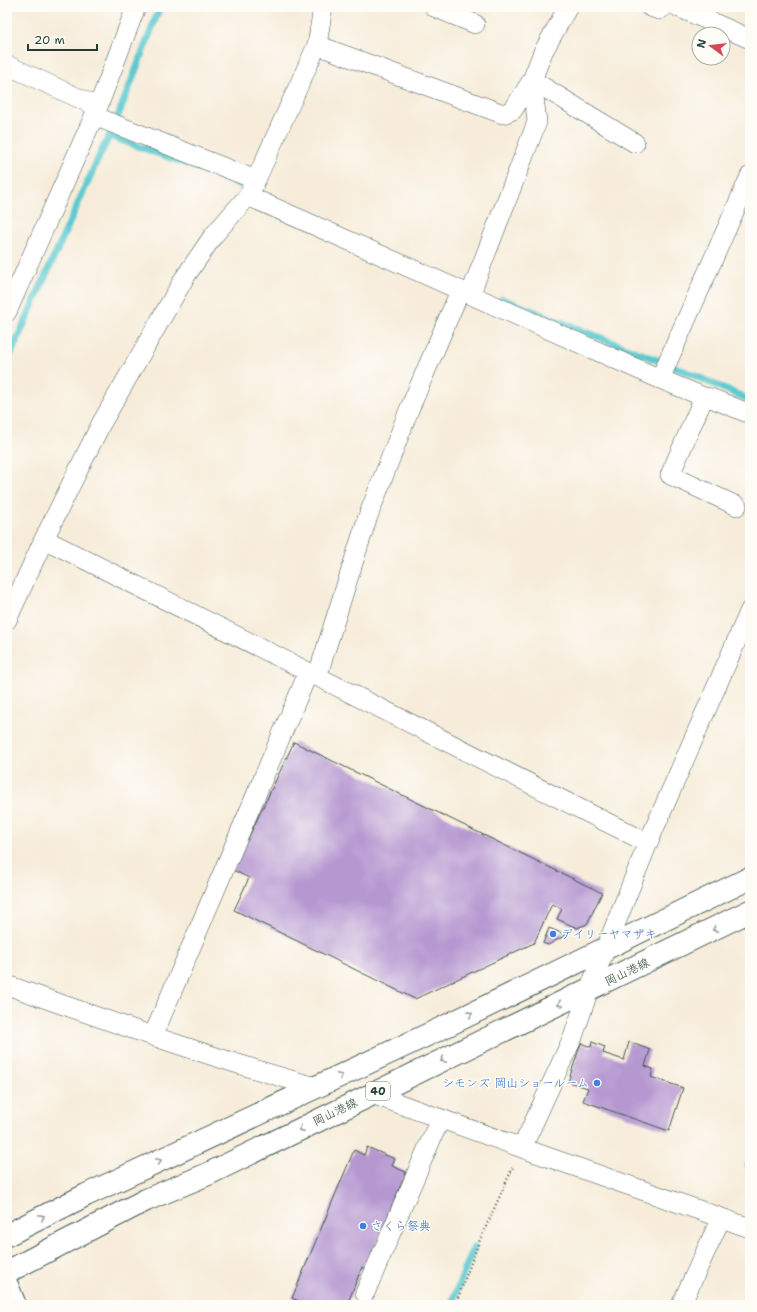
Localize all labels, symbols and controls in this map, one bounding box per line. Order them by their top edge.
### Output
scale bar [28,26,97,52]
north arrow [691,26,731,66]
text: 20 m [34,32,65,48]
text: N [693,37,710,50]
one-way arrow [712,924,719,932]
place label: デイリーヤマザキ [561,926,657,942]
marker: デイリーヤマザキ [548,929,558,939]
street label: 岡山港線 [602,954,652,990]
one-way arrow [557,999,565,1007]
one-way arrow [465,1011,473,1019]
one-way arrow [440,1055,447,1063]
one-way arrow [335,1073,343,1081]
place label: シモンズ 岡山ショールーム [442,1075,589,1091]
marker: シモンズ 岡山ショールーム [592,1078,602,1088]
road number: 40 [366,1082,390,1100]
street label: 岡山港線 [310,1094,360,1130]
one-way arrow [297,1124,305,1132]
one-way arrow [154,1158,162,1166]
one-way arrow [37,1215,45,1222]
place label: さくら祭典 [371,1218,431,1234]
marker: さくら祭典 [358,1221,368,1231]

